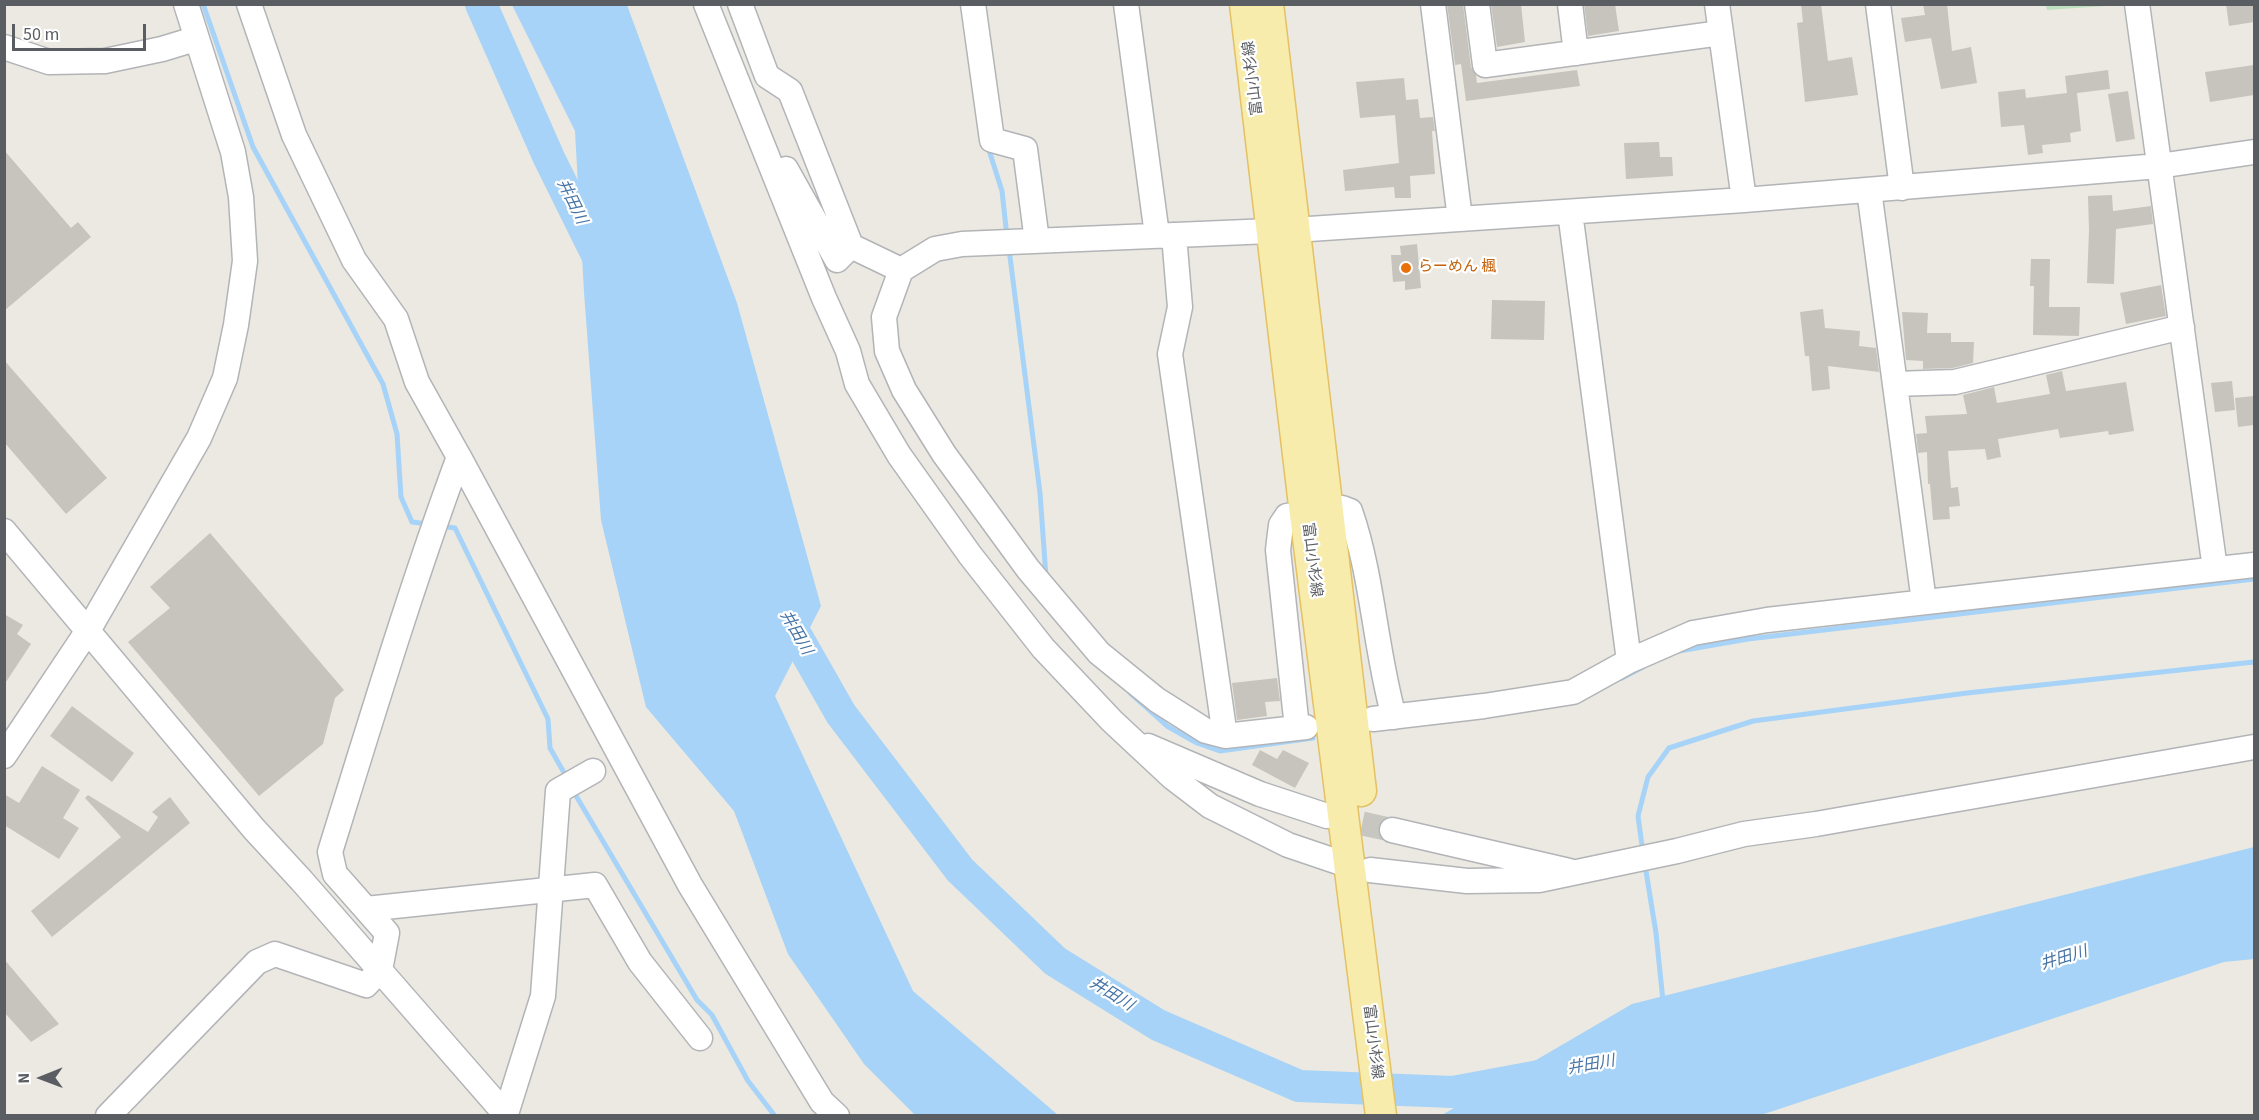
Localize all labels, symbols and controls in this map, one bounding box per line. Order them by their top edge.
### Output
scale bar [15,12,148,50]
text: 50 m [23,22,59,47]
street label: 富山小杉線 [1240,40,1268,116]
water label: 井田川 [552,176,590,228]
place label: らーめん 楓 [1418,259,1496,277]
marker: らーめん 楓 [1399,261,1413,275]
street label: 富山小杉線 [1297,522,1325,598]
water label: 井田川 [775,607,815,659]
water label: 井田川 [2038,943,2090,975]
water label: 井田川 [1086,974,1136,1016]
street label: 富山小杉線 [1358,1004,1386,1080]
north arrow [12,1048,72,1108]
water label: 井田川 [1566,1052,1616,1080]
text: N [13,1073,35,1084]

